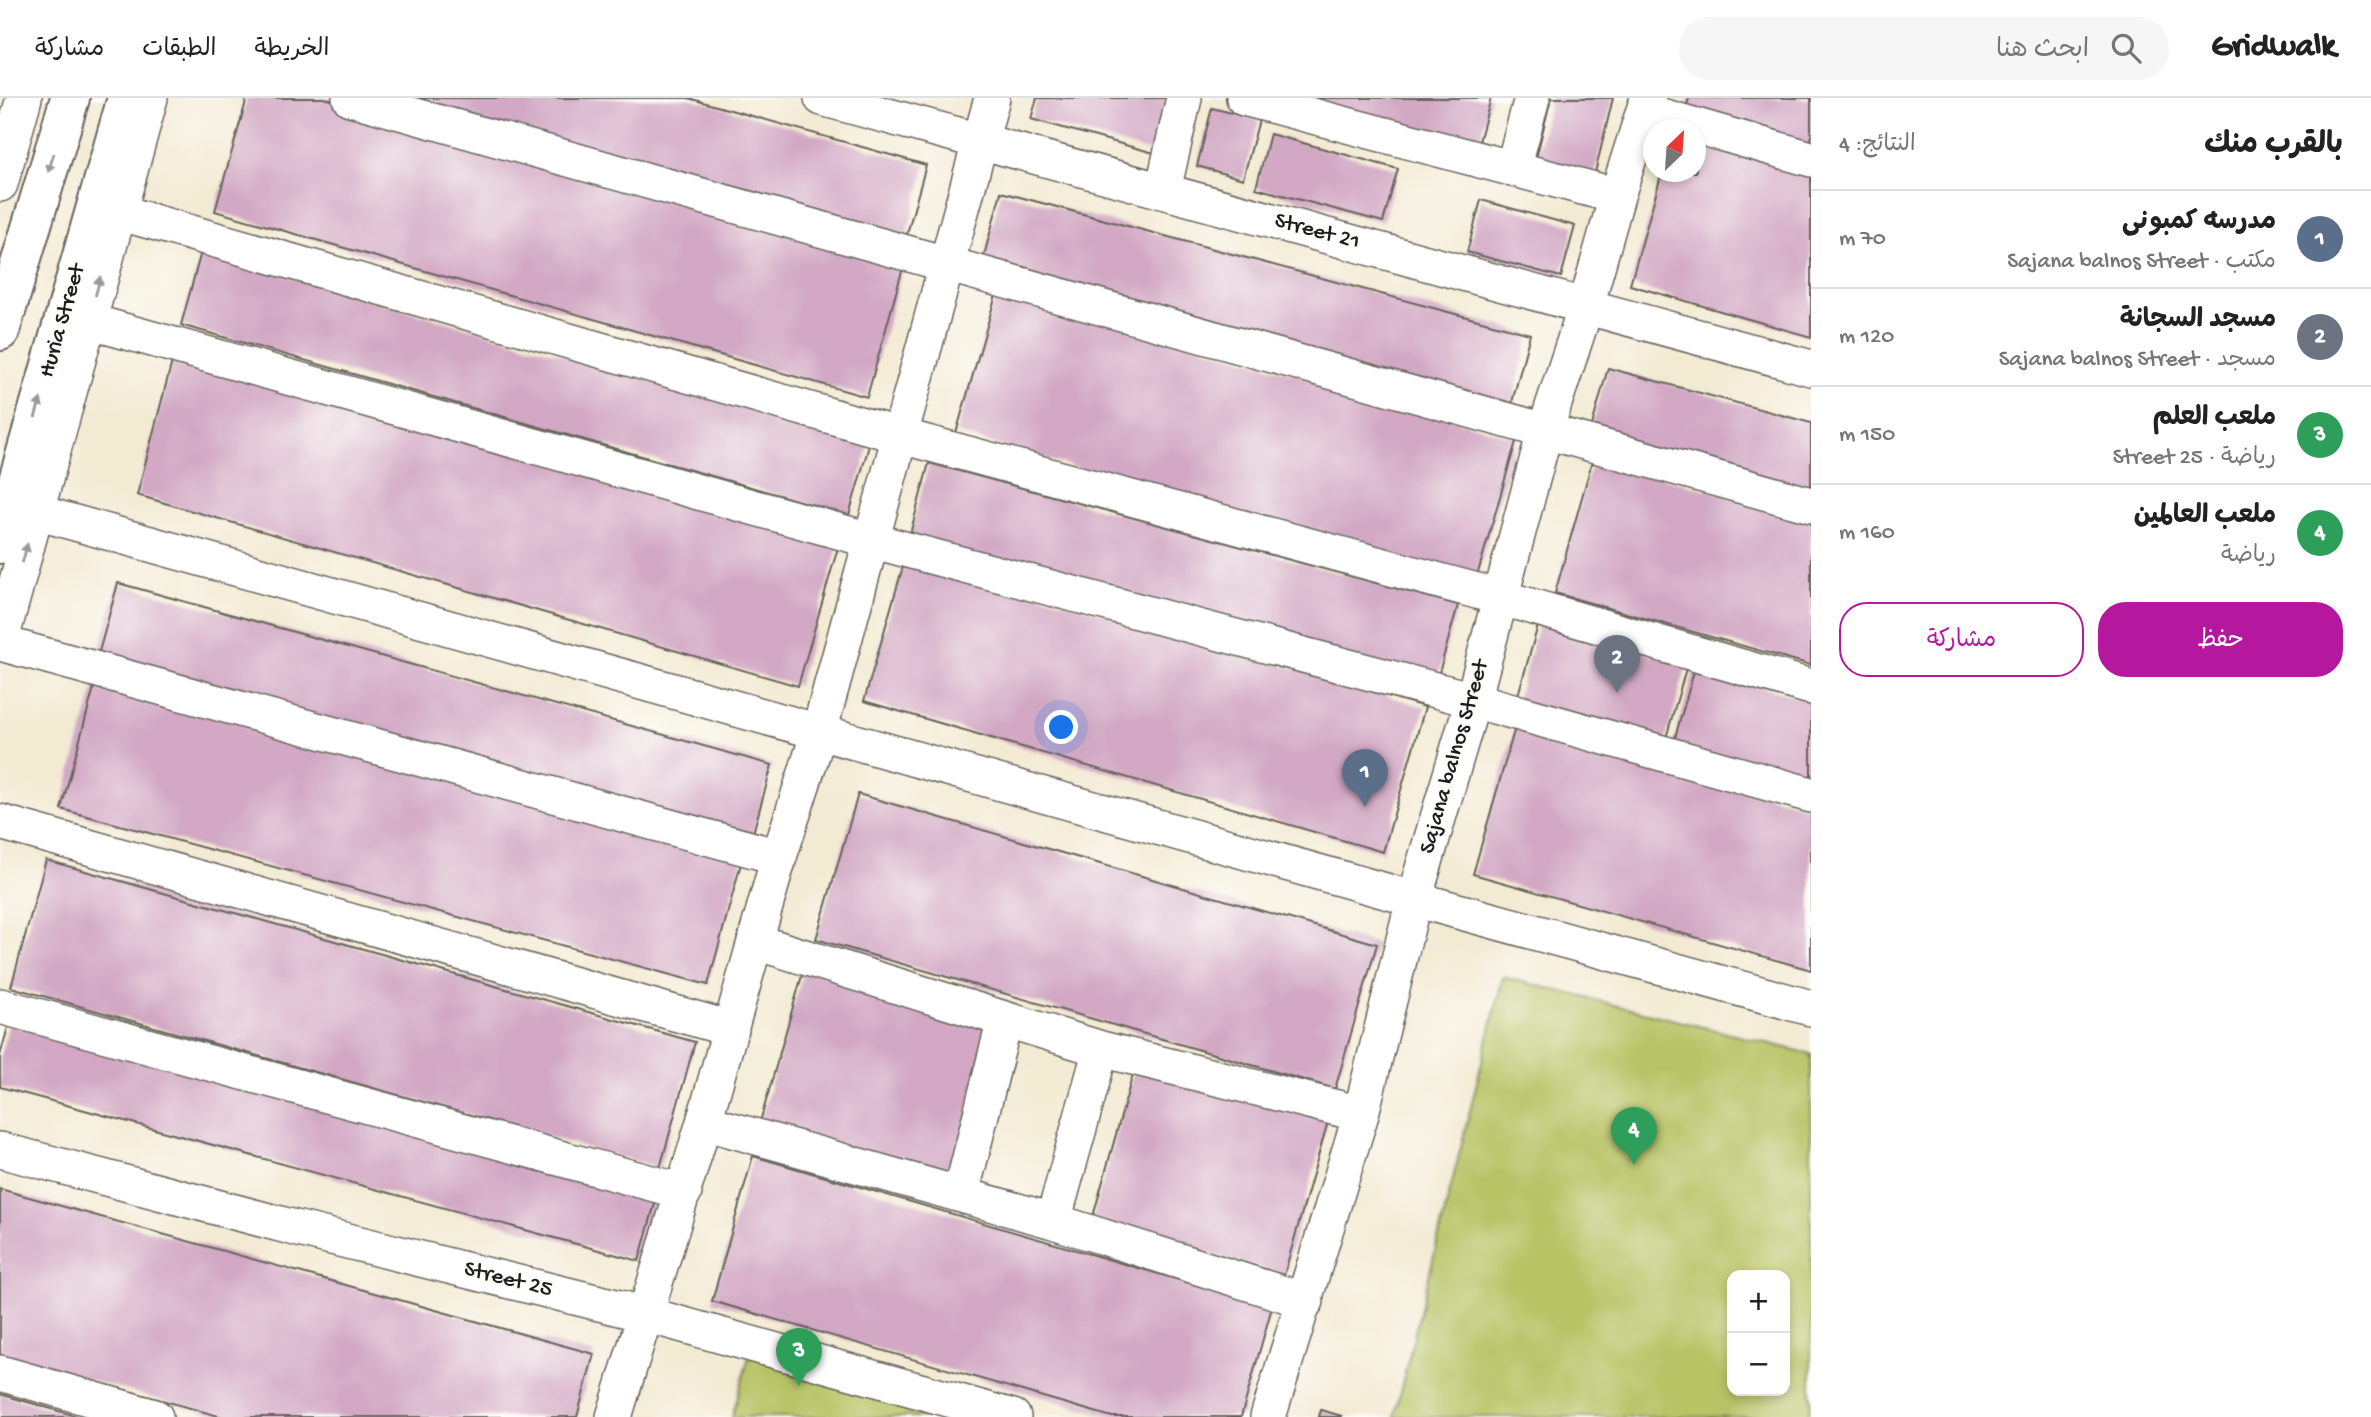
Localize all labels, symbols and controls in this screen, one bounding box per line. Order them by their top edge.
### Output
search box [1679,17,2169,80]
icon: search [2107,29,2145,67]
text: Gridwalk [2211,29,2336,67]
text: مشاركة [35,36,104,65]
text: الطبقات [142,36,217,65]
text: الخريطة [255,36,329,65]
text: ابحث هنا [1996,36,2089,67]
north arrow [1643,119,1706,182]
text: بالقرب منك [2204,129,2343,164]
text: النتائج: 4 [1839,132,1916,159]
one-way arrow [46,153,56,174]
street label: Street 21 [1271,208,1363,256]
text: مدرسه كمبونى [2122,208,2276,239]
text: 70 m [1839,226,1886,253]
text: 1 [2315,226,2325,253]
text: مكتب · Sajana balnos Street [2007,249,2276,276]
street label: Huria Street [34,260,92,381]
one-way arrow [93,275,104,297]
text: مسجد السجانة [2120,306,2276,337]
text: 120 m [1839,324,1894,351]
text: 2 [2314,324,2326,351]
text: مسجد · Sajana balnos Street [1999,347,2276,374]
one-way arrow [33,397,43,418]
text: ملعب العلم [2153,404,2276,435]
text: 150 m [1839,422,1895,449]
text: 3 [2314,422,2326,449]
text: رياضة · Street 25 [2113,445,2276,472]
text: ملعب العالمين [2134,502,2276,533]
text: 160 m [1839,520,1895,547]
text: 4 [2315,520,2325,547]
one-way arrow [20,542,30,563]
text: رياضة [2221,543,2276,570]
button: مشاركة [1839,602,2084,677]
button: حفظ [2098,602,2343,677]
pin: 2 [1594,635,1640,693]
street label: Sajana balnos Street [1414,656,1496,857]
your location [1044,710,1078,744]
pin: 1 [1342,749,1388,807]
pin: 4 [1611,1107,1657,1165]
street label: Street 25 [461,1256,555,1304]
map controls [1727,1270,1790,1396]
button: + [1727,1270,1790,1333]
pin: 3 [776,1328,822,1386]
button: − [1727,1333,1790,1396]

